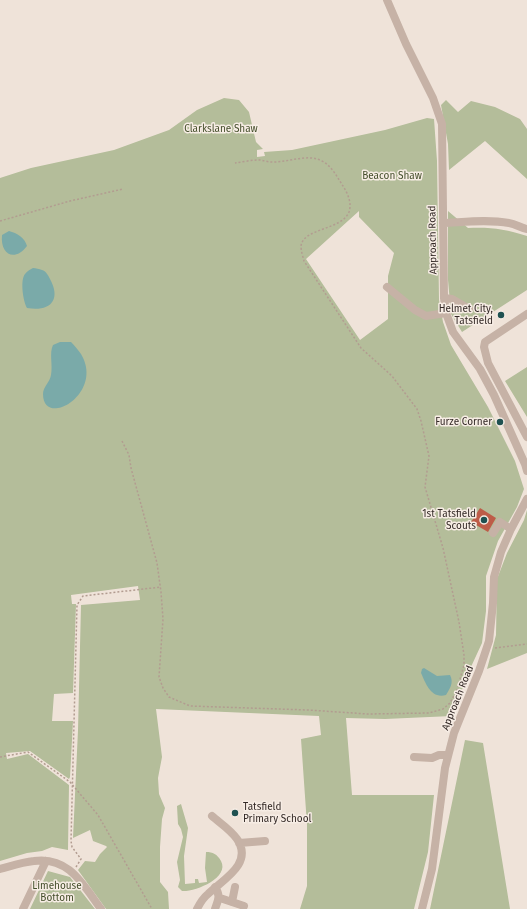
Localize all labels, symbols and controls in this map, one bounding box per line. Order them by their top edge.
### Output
park label: Clarkslane Shaw [184,123,258,135]
park label: Beacon Shaw [362,170,422,182]
street label: Approach Road [426,206,440,274]
place label: Helmet City, Tatsfield [439,303,493,326]
marker: Helmet City, Tatsfield [496,310,506,320]
place label: Furze Corner [435,416,492,428]
marker: Furze Corner [495,417,505,427]
place label: 1st Tatsfield Scouts [422,508,476,532]
marker: 1st Tatsfield Scouts [479,515,489,525]
street label: Approach Road [440,664,476,732]
place label: Tatsfield Primary School [243,801,311,824]
marker: Tatsfield Primary School [230,808,240,818]
park label: Limehouse Bottom [32,880,82,904]

